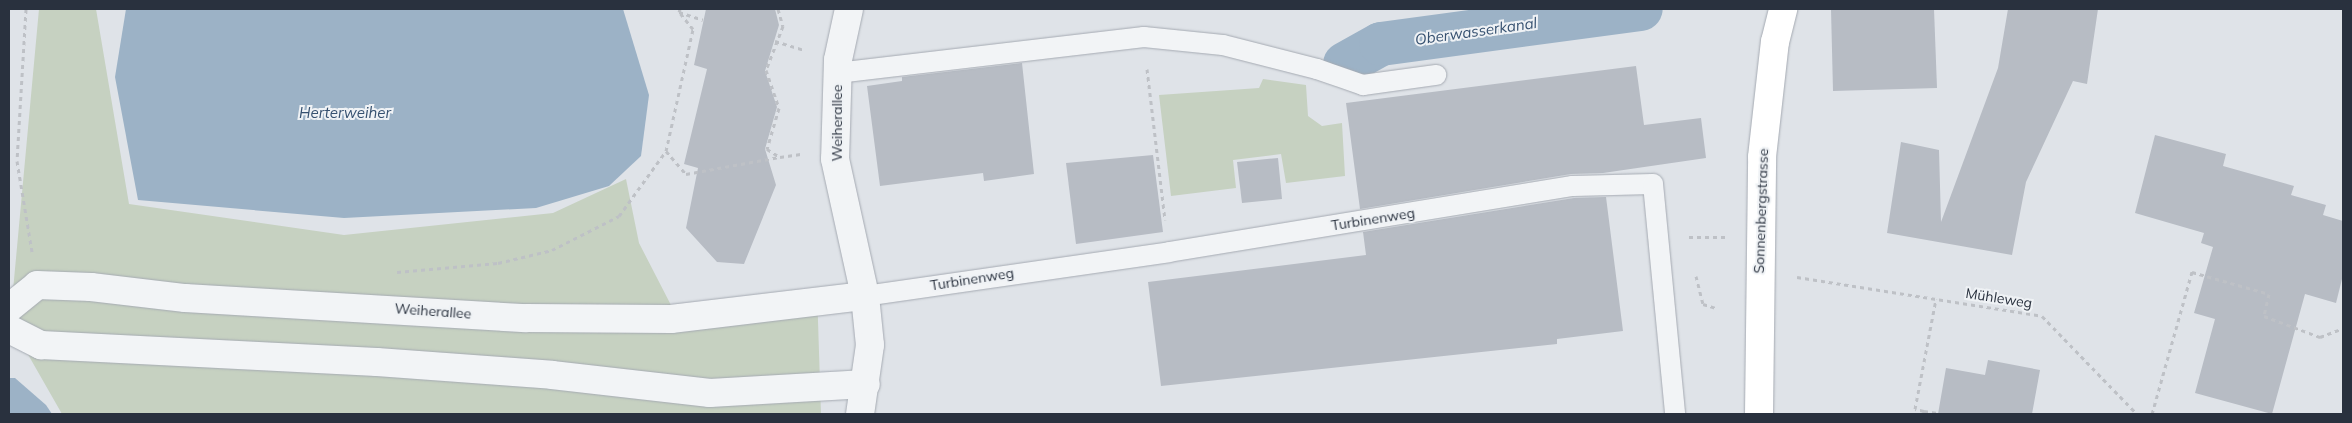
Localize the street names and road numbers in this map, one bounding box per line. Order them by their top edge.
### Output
street label: Weiherallee [829,85,845,161]
street label: Sonnenbergstrasse [1750,148,1772,274]
street label: Turbinenweg [1330,204,1416,234]
street label: Turbinenweg [929,264,1015,294]
street label: Mühleweg [1964,284,2034,312]
street label: Weiherallee [394,300,472,322]

